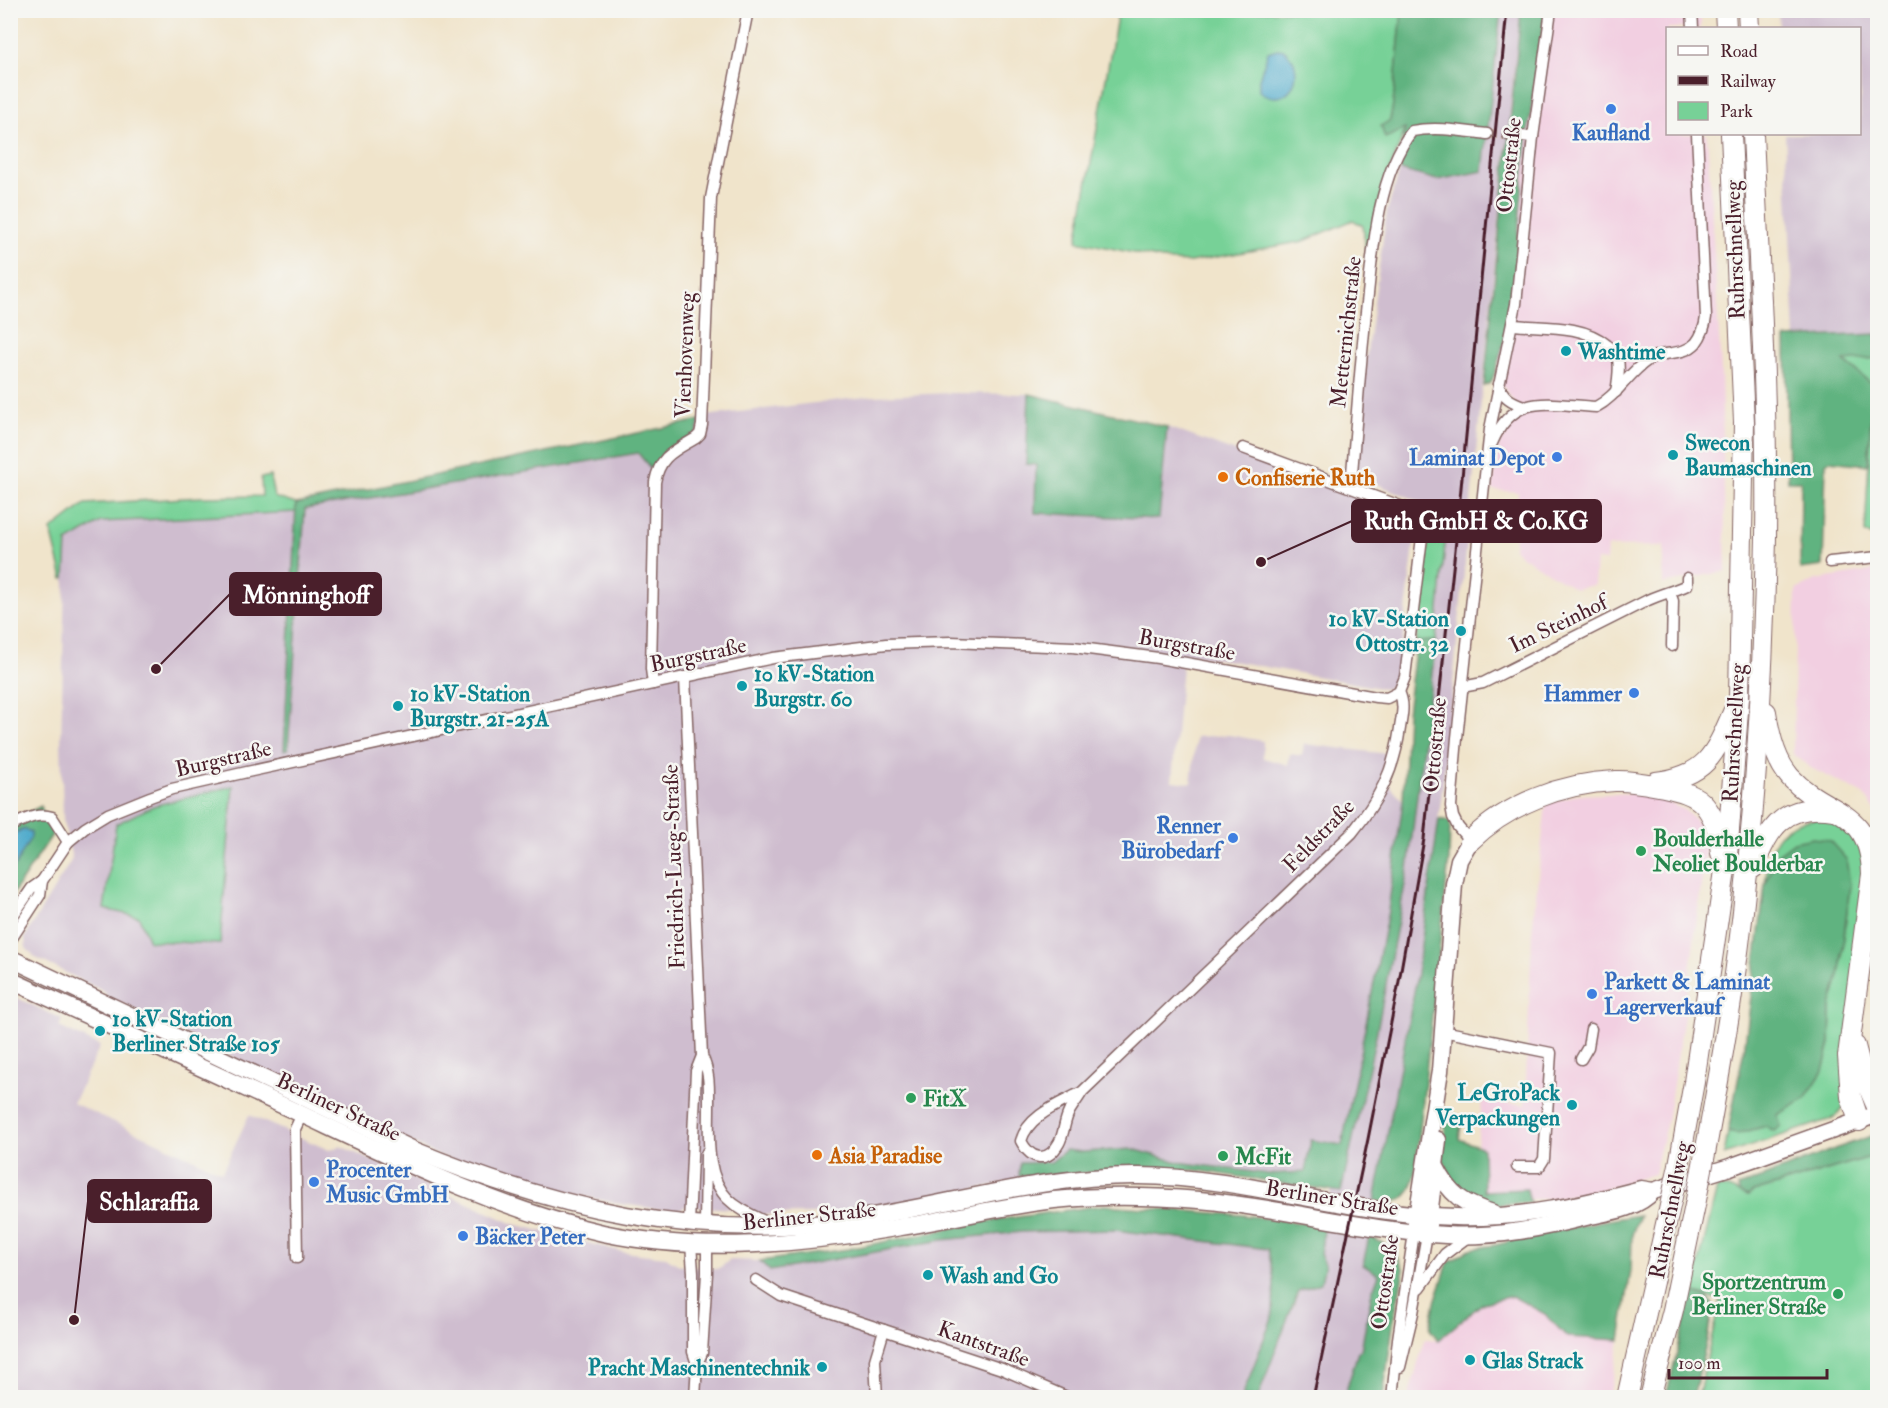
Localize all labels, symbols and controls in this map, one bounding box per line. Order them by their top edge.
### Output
legend [1666,27,1861,135]
text: Road [1720,40,1758,63]
text: Railway [1720,70,1777,93]
text: Park [1720,100,1753,123]
marker: Kaufland [1604,102,1618,116]
street label: Ottostraße [1490,116,1528,214]
place label: Kaufland [1572,119,1650,147]
street label: Ruhrschnellweg [1719,179,1751,320]
street label: Metternichstraße [1324,255,1368,409]
street label: Vienhovenweg [669,290,701,419]
place label: Washtime [1577,338,1666,366]
marker: Washtime [1559,344,1573,358]
place label: Swecon Baumaschinen [1685,429,1812,482]
place label: Laminat Depot [1409,444,1546,473]
marker: Swecon Baumaschinen [1666,448,1680,462]
marker: Laminat Depot [1550,450,1564,464]
place label: Confiserie Ruth [1235,464,1376,492]
marker: Confiserie Ruth [1216,470,1230,484]
callout: Ruth GmbH & Co.KG [1352,500,1601,542]
text: Ruth GmbH & Co.KG [1364,506,1588,537]
callout: Mönninghoff [230,573,381,615]
text: Mönninghoff [241,580,374,611]
street label: Im Steinhof [1505,587,1615,660]
place label: 10 kV-Station Ottostr. 32 [1329,605,1450,658]
street label: Burgstraße [1136,623,1237,667]
marker: 10 kV-Station Ottostr. 32 [1454,624,1468,638]
street label: Burgstraße [647,631,749,679]
place label: 10 kV-Station Burgstr. 60 [754,660,875,714]
street label: Ruhrschnellweg [1716,661,1752,804]
marker: 10 kV-Station Burgstr. 60 [735,679,749,693]
place label: 10 kV-Station Burgstr. 21-25A [410,680,550,734]
place label: Hammer [1543,680,1623,708]
marker: Hammer [1627,686,1641,700]
street label: Ottostraße [1417,696,1453,794]
marker: 10 kV-Station Burgstr. 21-25A [391,699,405,713]
street label: Burgstraße [172,734,274,784]
street label: Friedrich-Lueg-Straße [656,764,692,970]
street label: Feldstraße [1277,793,1361,878]
place label: Renner Bürobedarf [1121,812,1225,865]
place label: Boulderhalle Neoliet Boulderbar [1652,825,1823,878]
marker: Renner Bürobedarf [1226,831,1240,845]
marker: Boulderhalle Neoliet Boulderbar [1634,844,1648,858]
place label: Parkett & Laminat Lagerverkauf [1604,968,1771,1022]
marker: Parkett & Laminat Lagerverkauf [1585,987,1599,1001]
place label: 10 kV-Station Berliner Straße 105 [112,1005,280,1058]
marker: 10 kV-Station Berliner Straße 105 [93,1024,107,1038]
street label: Berliner Straße [272,1066,405,1148]
place label: LeGroPack Verpackungen [1434,1079,1561,1133]
place label: FitX [923,1085,967,1113]
marker: FitX [904,1091,918,1105]
marker: LeGroPack Verpackungen [1565,1098,1579,1112]
street label: Ruhrschnellweg [1643,1138,1697,1281]
place label: Asia Paradise [828,1142,943,1170]
place label: McFit [1234,1143,1292,1171]
marker: Asia Paradise [810,1148,824,1162]
marker: McFit [1216,1149,1230,1163]
place label: Procenter Music GmbH [325,1156,449,1209]
street label: Berliner Straße [1263,1174,1400,1222]
marker: Procenter Music GmbH [307,1175,321,1189]
callout: Schlaraffia [88,1180,211,1222]
text: Schlaraffia [99,1187,200,1218]
street label: Berliner Straße [741,1195,877,1237]
place label: Bäcker Peter [475,1223,586,1251]
marker: Bäcker Peter [456,1229,470,1243]
street label: Ottostraße [1364,1233,1406,1331]
place label: Wash and Go [939,1262,1058,1290]
marker: Wash and Go [921,1268,935,1282]
place label: Sportzentrum Berliner Straße [1692,1268,1827,1321]
marker: Sportzentrum Berliner Straße [1831,1287,1845,1301]
street label: Kantstraße [934,1314,1033,1373]
scale bar [1669,1342,1826,1380]
place label: Glas Strack [1482,1347,1584,1375]
text: 100 m [1678,1352,1721,1375]
marker: Glas Strack [1463,1353,1477,1367]
place label: Pracht Maschinentechnik [588,1354,810,1382]
marker: Pracht Maschinentechnik [815,1360,829,1374]

